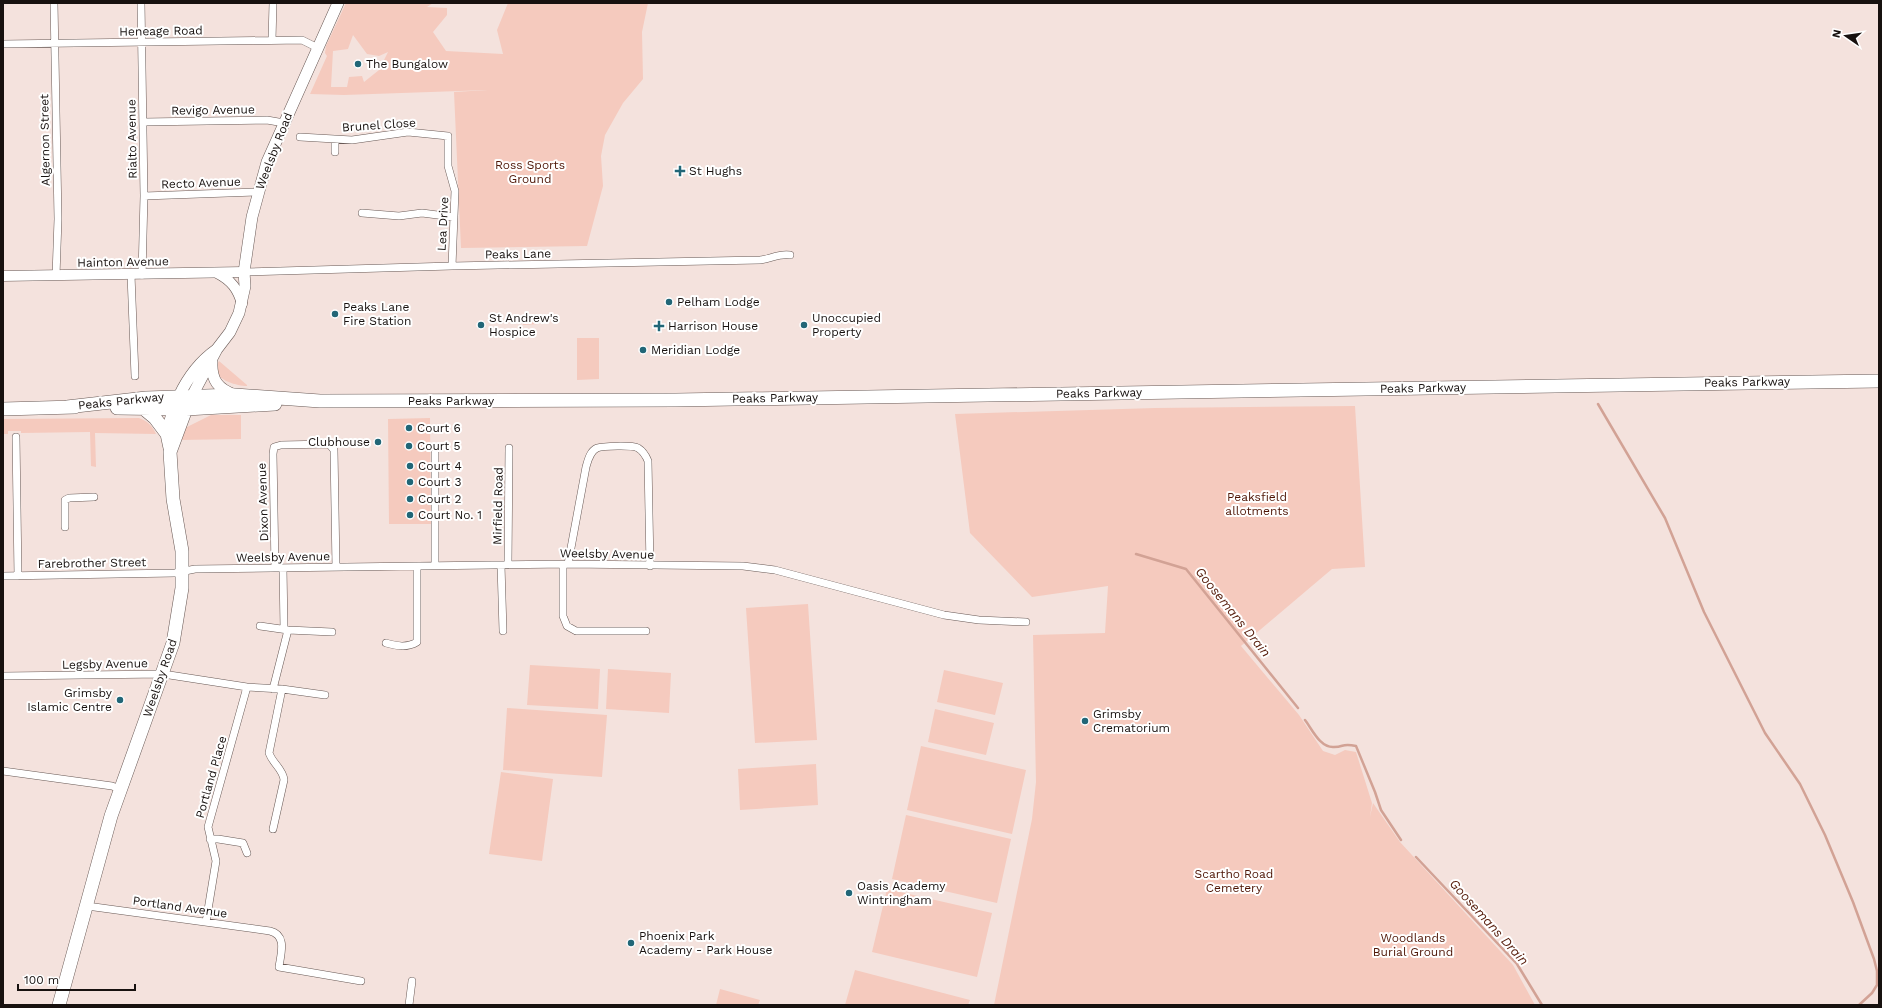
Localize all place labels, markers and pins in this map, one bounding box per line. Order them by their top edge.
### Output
place label: The Bungalow [366,57,448,71]
marker: The Bungalow [353,59,363,69]
place label: St Hughs [689,164,742,178]
marker: St Hughs [674,165,686,177]
place label: Pelham Lodge [677,295,760,309]
marker: Pelham Lodge [664,297,674,307]
place label: Peaks Lane Fire Station [343,300,411,328]
marker: Peaks Lane Fire Station [330,309,340,319]
place label: St Andrew's Hospice [489,311,559,339]
place label: Unoccupied Property [812,311,881,339]
place label: Harrison House [668,319,758,333]
marker: St Andrew's Hospice [476,320,486,330]
marker: Harrison House [653,320,665,332]
marker: Unoccupied Property [799,320,809,330]
place label: Meridian Lodge [651,343,740,357]
marker: Meridian Lodge [638,345,648,355]
place label: Court 6 [417,421,461,435]
marker: Court 6 [404,423,414,433]
place label: Clubhouse [308,435,370,449]
marker: Clubhouse [373,437,383,447]
place label: Court 5 [417,439,460,453]
marker: Court 5 [404,441,414,451]
place label: Court 4 [418,459,462,473]
marker: Court 4 [405,461,415,471]
place label: Court 3 [418,475,462,489]
marker: Court 3 [405,477,415,487]
place label: Court 2 [418,492,462,506]
marker: Court 2 [405,494,415,504]
place label: Court No. 1 [418,508,482,522]
marker: Court No. 1 [405,510,415,520]
place label: Grimsby Islamic Centre [27,686,113,714]
marker: Grimsby Islamic Centre [115,695,125,705]
place label: Grimsby Crematorium [1093,707,1170,735]
marker: Grimsby Crematorium [1080,716,1090,726]
place label: Oasis Academy Wintringham [857,879,946,907]
marker: Oasis Academy Wintringham [844,888,854,898]
place label: Phoenix Park Academy - Park House [639,929,773,957]
marker: Phoenix Park Academy - Park House [626,938,636,948]

